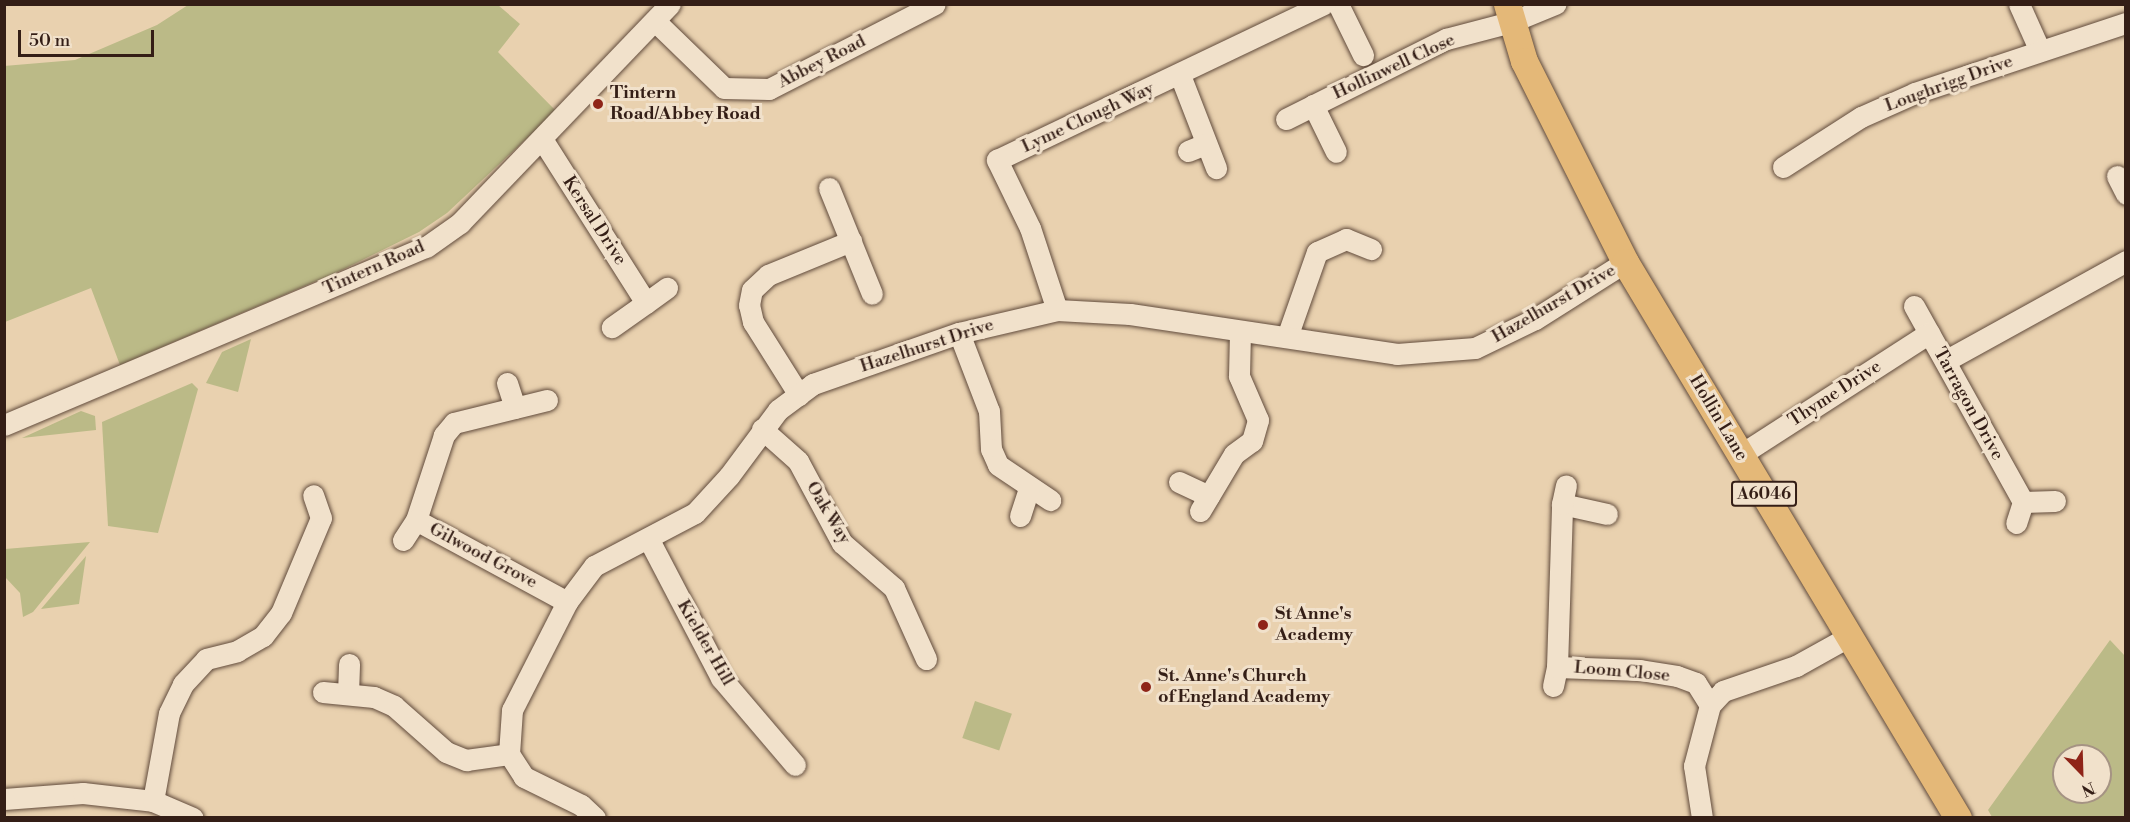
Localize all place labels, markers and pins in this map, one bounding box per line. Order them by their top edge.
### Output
place label: Tintern Road/Abbey Road [610,83,761,125]
marker: Tintern Road/Abbey Road [591,97,605,111]
place label: St Anne's Academy [1275,604,1353,646]
marker: St Anne's Academy [1256,618,1270,632]
place label: St. Anne's Church of England Academy [1158,666,1330,708]
marker: St. Anne's Church of England Academy [1139,680,1153,694]

